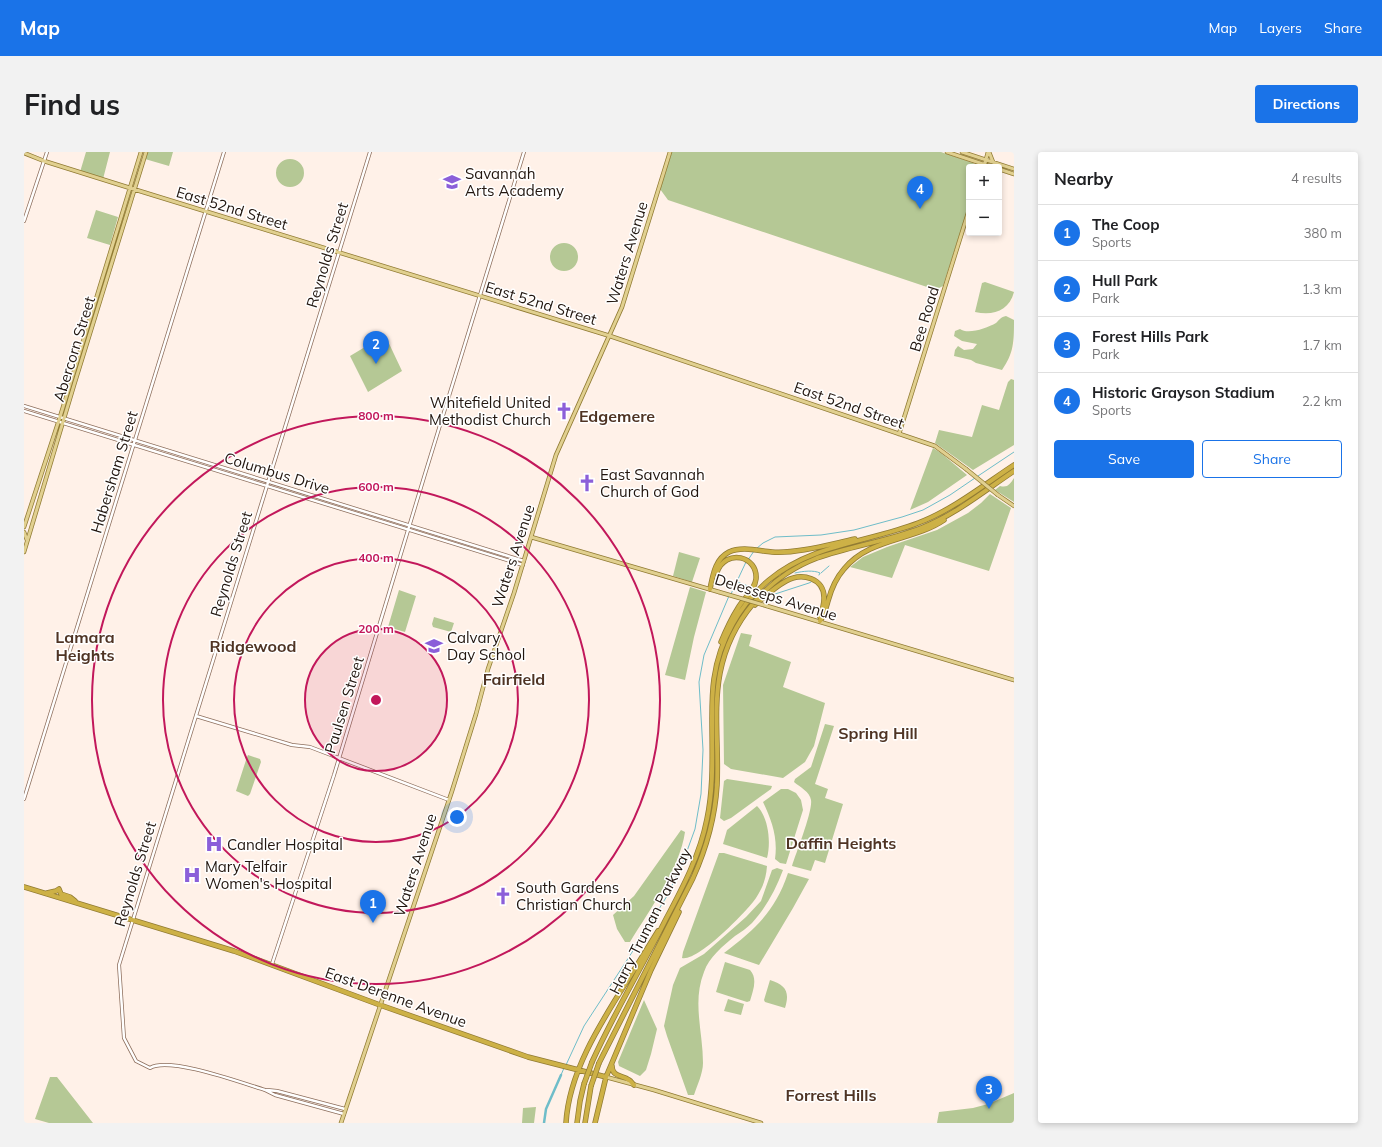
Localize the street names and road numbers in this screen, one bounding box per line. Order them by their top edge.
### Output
street label: East 52nd Street [174,182,290,234]
street label: Waters Avenue [602,199,652,307]
street label: Reynolds Street [302,200,352,310]
street label: East 52nd Street [483,277,599,329]
street label: Bee Road [905,284,943,354]
street label: Abercorn Street [49,294,99,404]
street label: East 52nd Street [791,377,907,433]
street label: Habersham Street [86,409,142,535]
street label: Columbus Drive [222,448,332,498]
street label: Waters Avenue [487,502,539,610]
street label: Reynolds Street [206,509,256,619]
street label: Delesseps Avenue [713,569,839,625]
street label: Paulsen Street [320,654,368,756]
street label: Waters Avenue [389,811,441,919]
street label: Reynolds Street [110,819,160,929]
street label: Harry Truman Parkway [605,845,695,997]
street label: East Derenne Avenue [323,963,469,1031]

